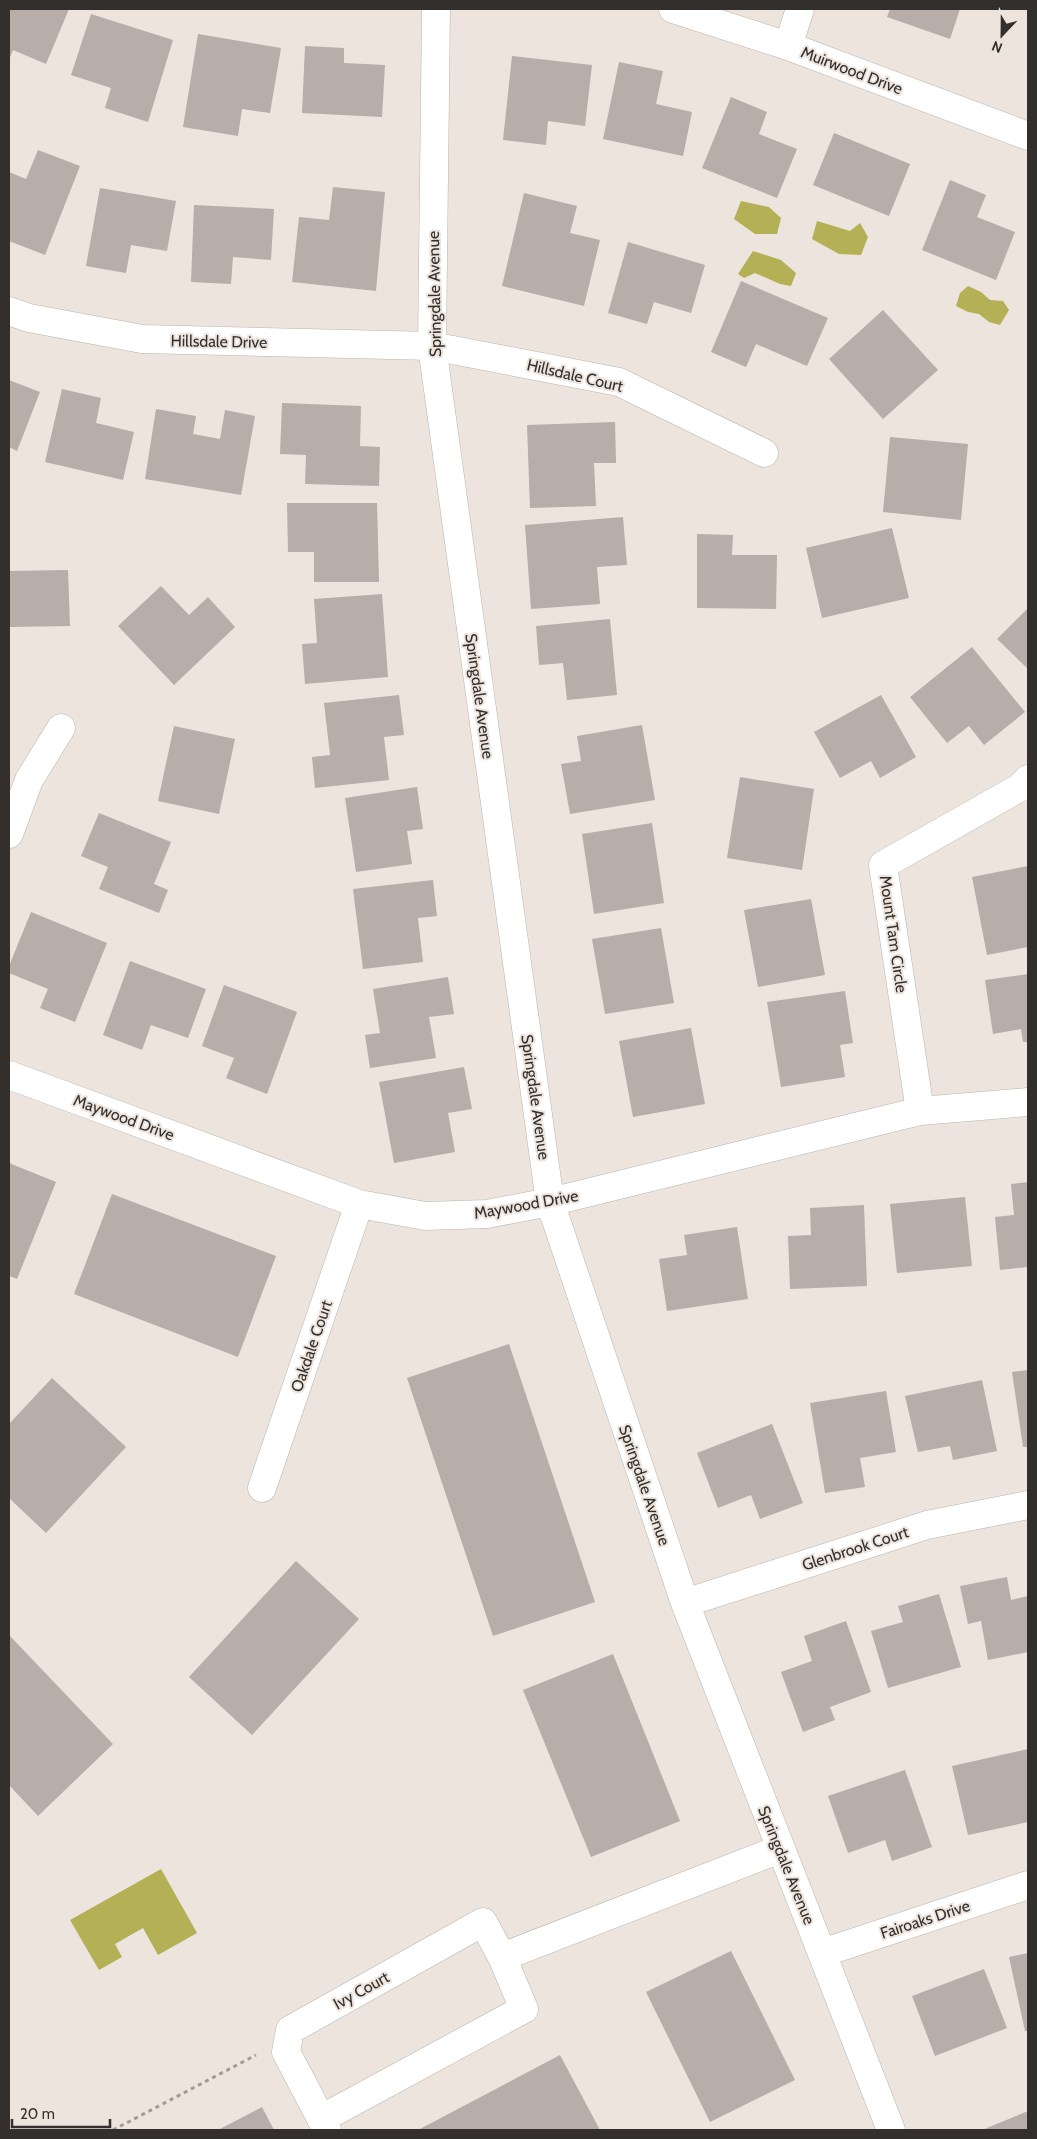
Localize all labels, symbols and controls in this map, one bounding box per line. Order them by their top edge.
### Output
north arrow [977,10,1027,60]
text: N [989,37,1005,57]
street label: Muirwood Drive [798,42,905,99]
street label: Springdale Avenue [424,231,445,357]
street label: Hillsdale Drive [171,331,267,352]
street label: Hillsdale Court [525,355,625,396]
street label: Springdale Avenue [461,632,498,760]
street label: Mount Tam Circle [876,874,911,994]
street label: Springdale Avenue [517,1033,554,1161]
street label: Maywood Drive [71,1090,177,1144]
street label: Maywood Drive [472,1186,580,1223]
street label: Oakdale Court [287,1297,336,1395]
street label: Springdale Avenue [615,1422,674,1548]
street label: Glenbrook Court [800,1522,911,1575]
street label: Springdale Avenue [754,1803,819,1927]
street label: Fairoaks Drive [878,1896,972,1943]
street label: Ivy Court [330,1967,393,2013]
scale bar [12,2096,110,2128]
text: 20 m [20,2105,55,2123]

